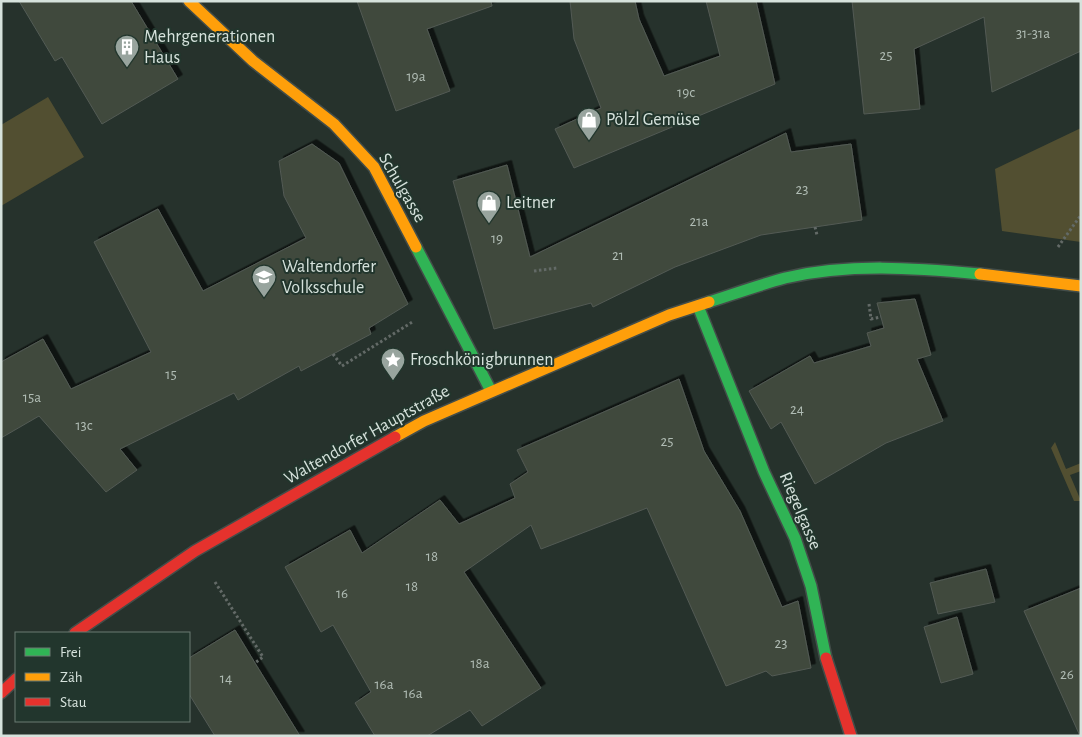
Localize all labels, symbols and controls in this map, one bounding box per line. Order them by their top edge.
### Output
house number: 31-31a [1016,26,1050,41]
place label: Mehrgenerationen Haus [144,28,275,67]
building icon: Mehrgenerationen Haus [114,34,140,68]
house number: 25 [879,48,893,63]
house number: 19a [406,69,426,84]
house number: 19c [677,85,695,100]
shop icon: Pölzl Gemüse [576,107,602,141]
place label: Pölzl Gemüse [606,111,700,129]
street label: Schulgasse [375,150,429,226]
house number: 23 [795,182,809,197]
shop icon: Leitner [476,190,502,224]
place label: Leitner [506,194,555,212]
house number: 21a [690,214,709,229]
house number: 19 [491,231,503,246]
house number: 21 [612,248,624,263]
place label: Waltendorfer Volksschule [282,258,376,297]
school or university icon: Waltendorfer Volksschule [251,264,277,298]
place icon: Froschkönigbrunnen [380,347,406,381]
place label: Froschkönigbrunnen [410,351,554,369]
house number: 15 [165,367,177,382]
street label: Waltendorfer Hauptstraße [281,382,453,488]
house number: 15a [23,390,41,405]
house number: 24 [790,402,804,417]
house number: 13c [75,418,93,433]
house number: 25 [660,434,674,449]
street label: Riegelgasse [776,470,824,552]
house number: 18 [426,549,438,564]
house number: 18 [406,579,418,594]
house number: 16 [336,586,348,601]
legend [15,632,190,722]
house number: 23 [774,636,788,651]
text: Frei [60,645,81,660]
house number: 18a [470,656,490,671]
house number: 26 [1060,667,1074,682]
text: Zäh [60,670,83,685]
house number: 14 [220,671,232,686]
house number: 16a [374,677,394,692]
house number: 16a [403,686,423,701]
text: Stau [60,695,87,710]

